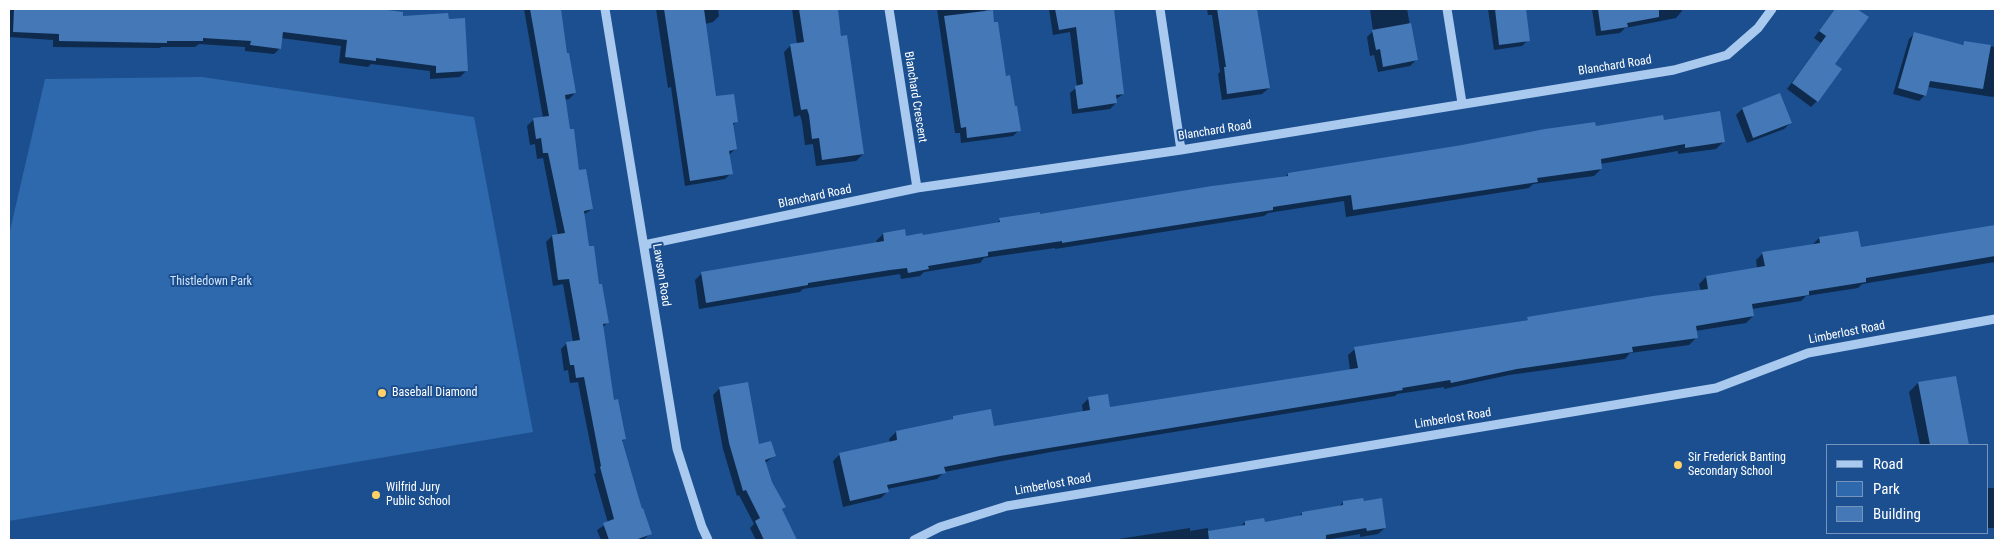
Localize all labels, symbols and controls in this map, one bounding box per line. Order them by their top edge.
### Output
street label: Blanchard Crescent [901,50,929,144]
street label: Blanchard Road [1577,53,1653,79]
street label: Blanchard Road [1177,118,1253,144]
street label: Blanchard Road [777,182,853,212]
street label: Lawson Road [649,243,673,307]
park label: Thistledown Park [170,275,252,289]
street label: Limberlost Road [1808,319,1886,347]
place label: Baseball Diamond [392,386,478,400]
marker: Baseball Diamond [376,387,388,399]
street label: Limberlost Road [1414,406,1492,432]
legend [1826,444,1989,534]
place label: Sir Frederick Banting Secondary School [1688,451,1786,479]
text: Road [1873,455,1903,473]
marker: Sir Frederick Banting Secondary School [1672,459,1684,471]
street label: Limberlost Road [1014,471,1092,499]
text: Park [1873,480,1900,498]
place label: Wilfrid Jury Public School [386,481,451,509]
marker: Wilfrid Jury Public School [370,489,382,501]
text: Building [1873,505,1921,523]

